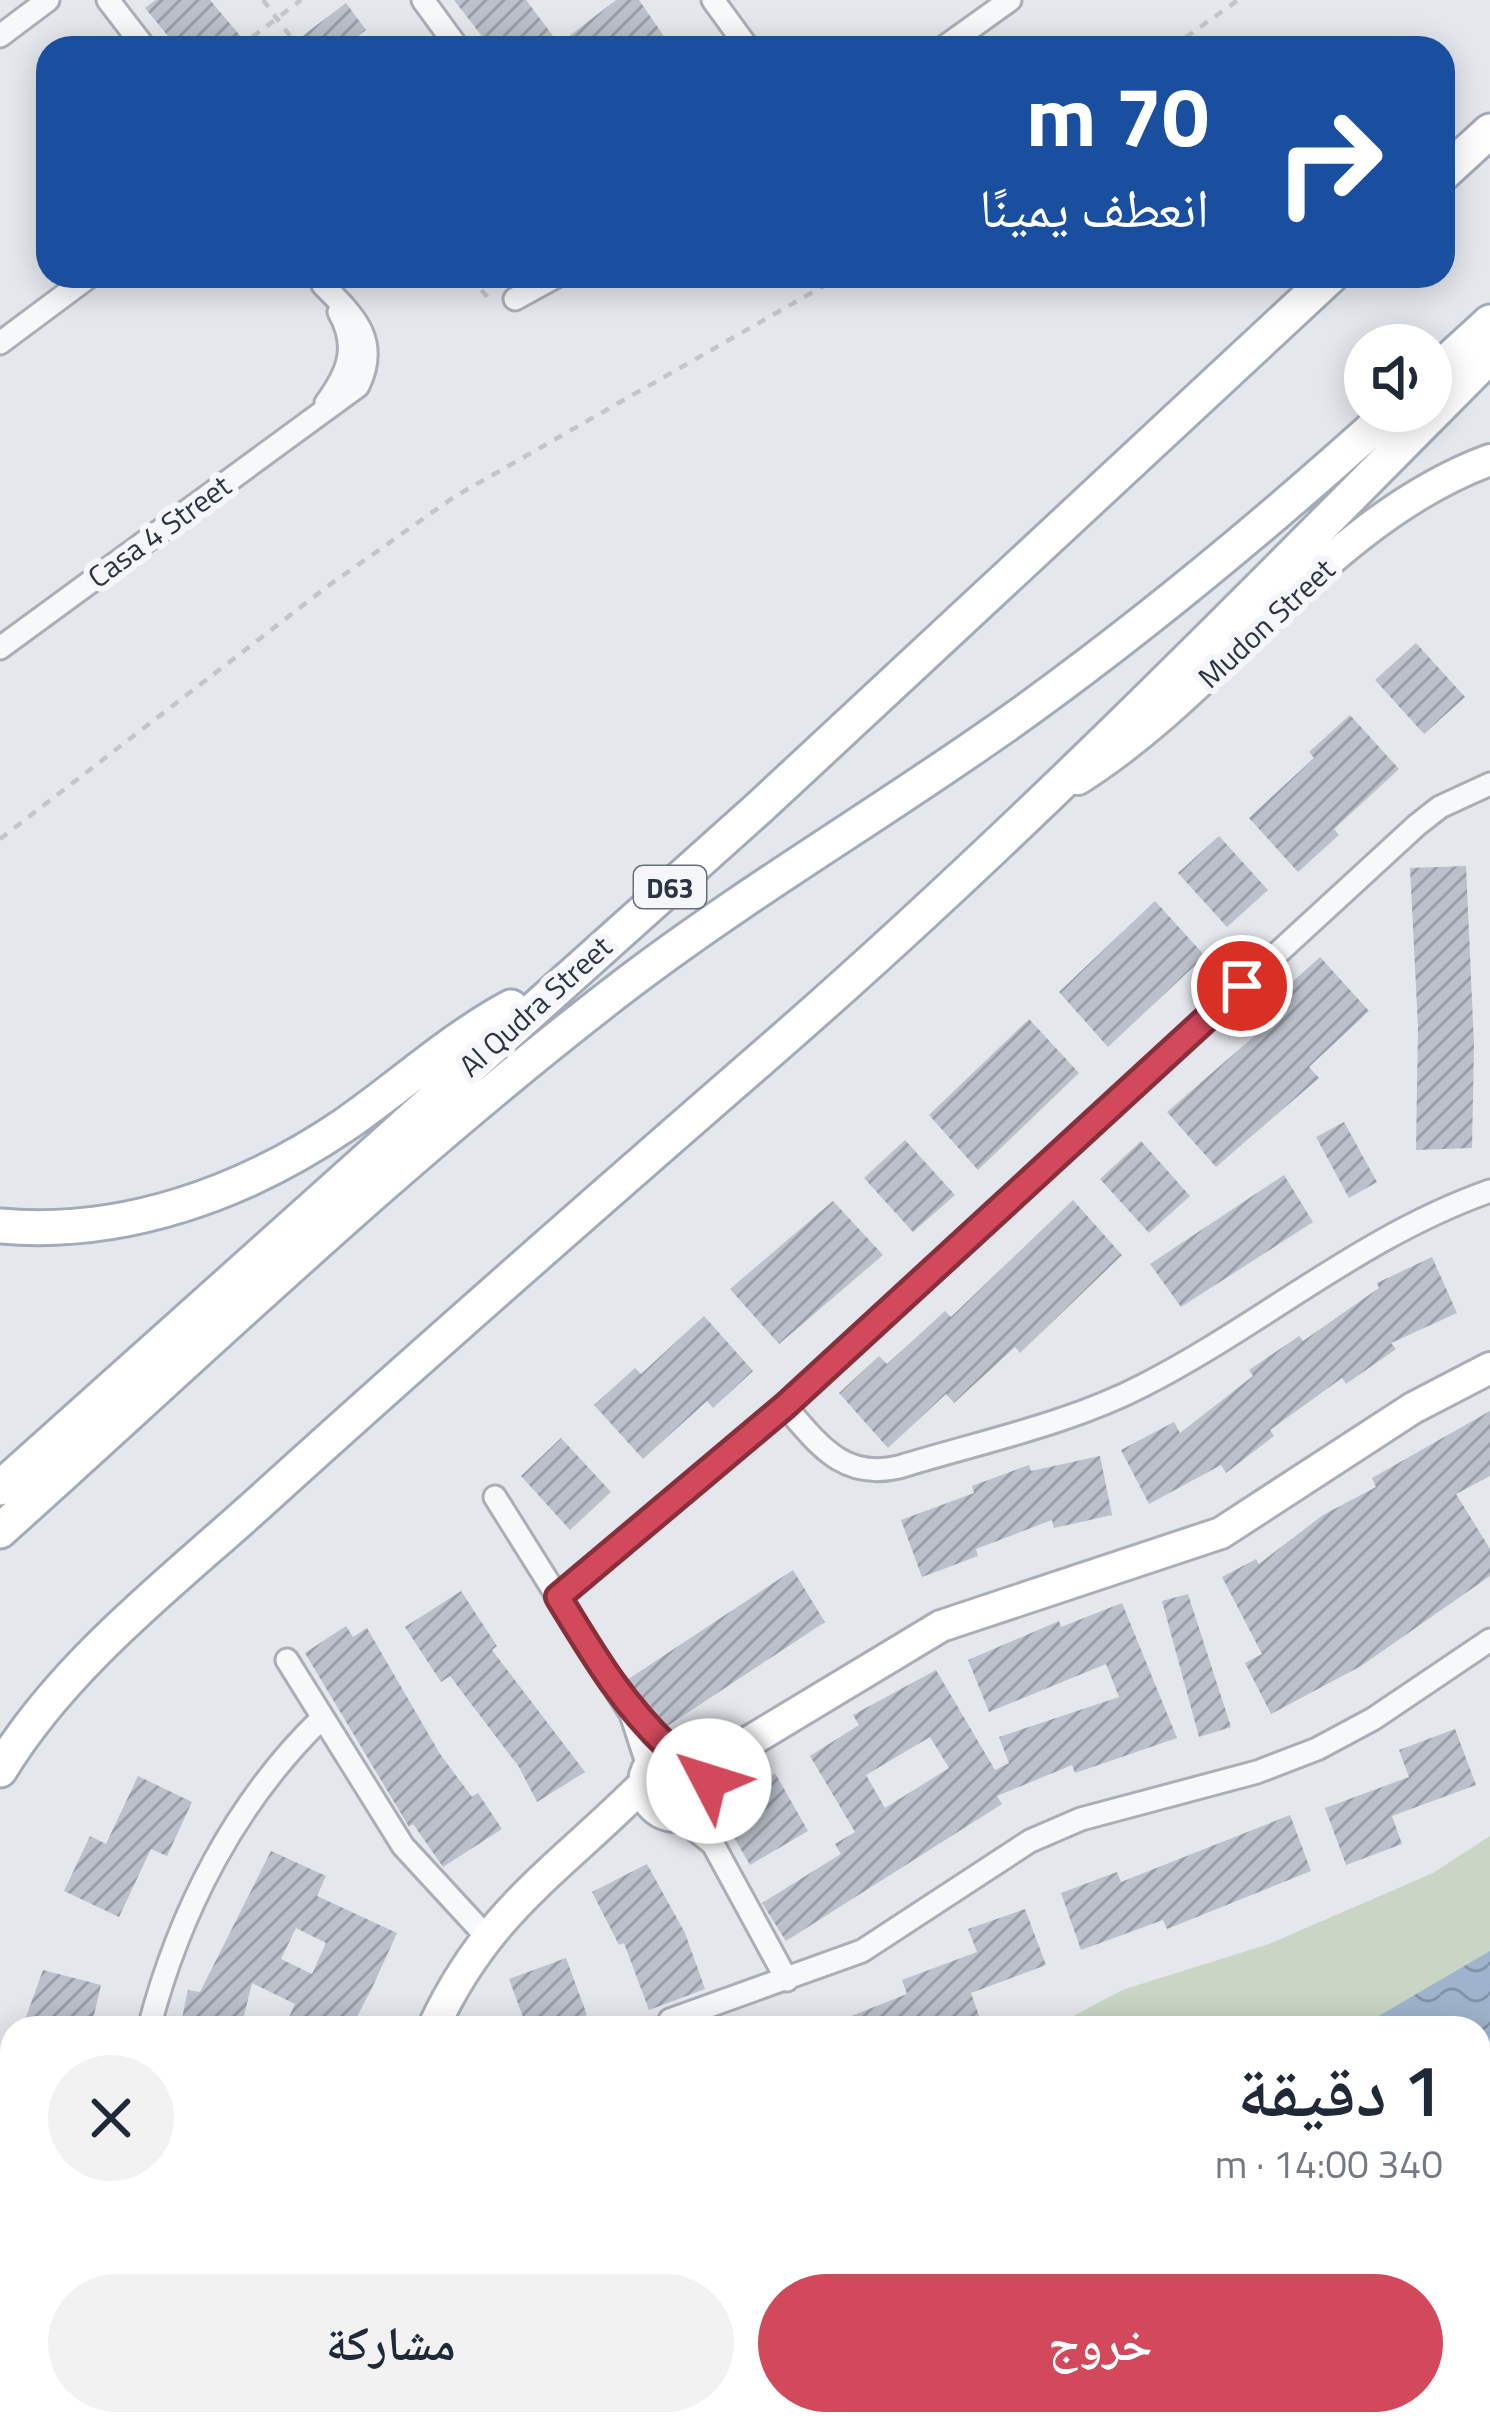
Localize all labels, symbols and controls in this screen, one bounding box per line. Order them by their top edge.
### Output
text: 70 m [1026,51,1209,179]
icon: right [1251,84,1407,240]
text: انعطف يمينًا [979,166,1209,248]
map controls [1344,324,1452,432]
button: sound [1344,324,1452,432]
street label: Casa 4 Street [78,463,241,599]
street label: Mudon Street [1187,547,1345,699]
road number: D63 [634,866,706,908]
street label: Al Qudra Street [448,924,622,1087]
pin [1191,935,1293,1037]
icon: arrive [1209,953,1275,1019]
position arrow [646,1718,772,1844]
text: 1 دقيقة [1237,2034,1443,2144]
button: close [48,2055,174,2181]
text: 340 m · 14:00 [1215,2134,1443,2193]
button: مشاركة [48,2274,734,2412]
button: خروج [758,2274,1443,2412]

